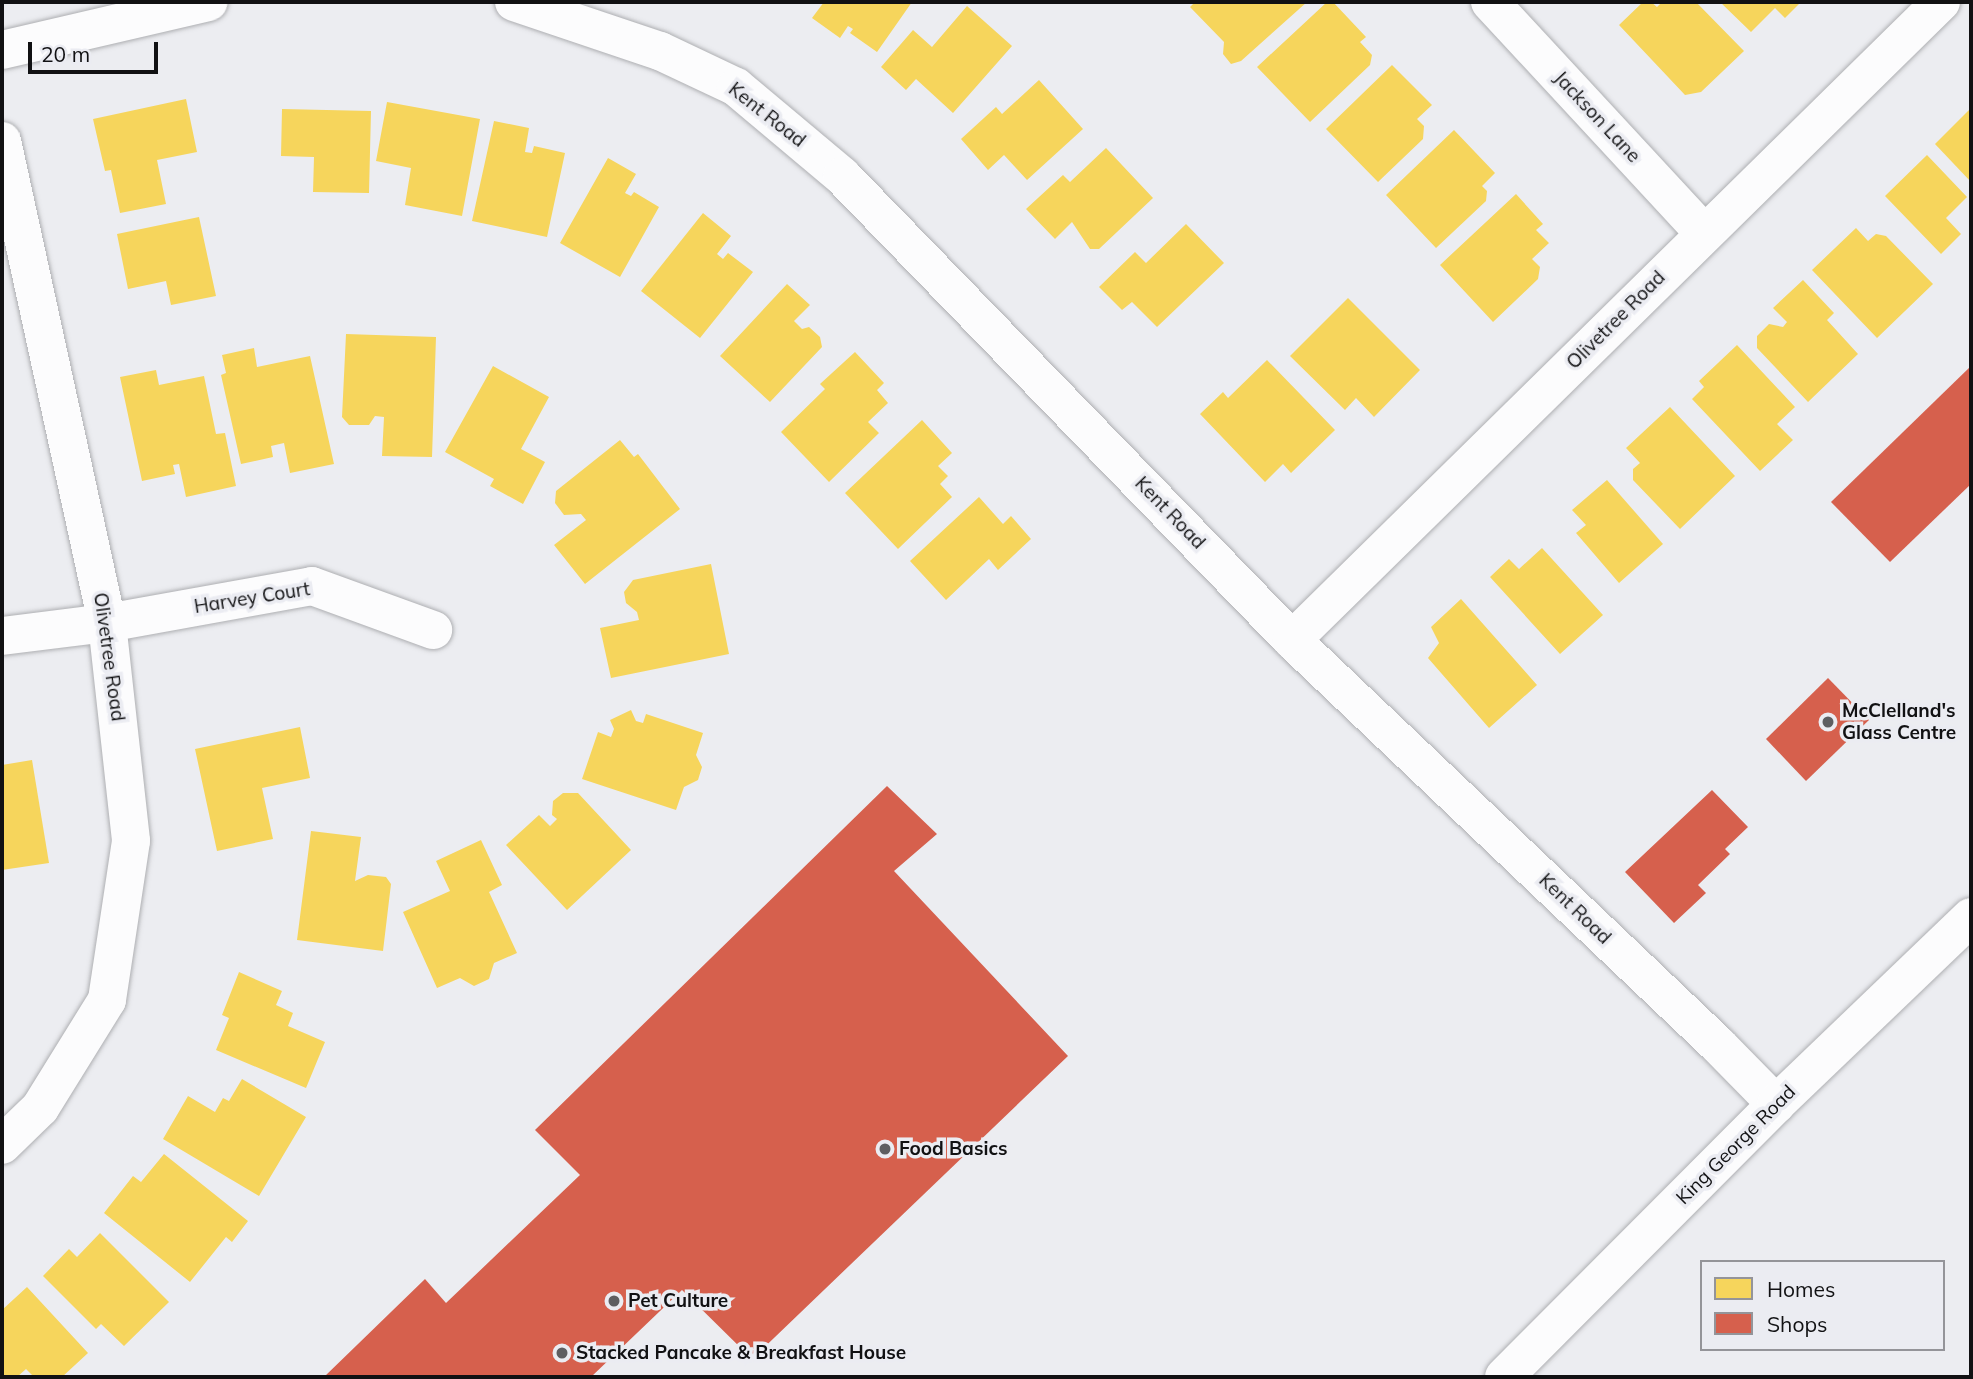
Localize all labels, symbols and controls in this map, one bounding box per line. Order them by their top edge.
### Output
scale bar [32,28,161,72]
text: 20 m [41,41,90,67]
street label: Jackson Lane [1549,67,1645,167]
street label: Kent Road [724,78,810,152]
street label: Olivetree Road [1562,266,1670,374]
street label: Kent Road [1130,472,1210,554]
street label: Harvey Court [193,578,311,618]
street label: Olivetree Road [89,591,129,723]
place label: McClelland's Glass Centre [1842,700,1956,744]
marker: McClelland's Glass Centre [1820,714,1836,730]
street label: Kent Road [1534,869,1616,949]
street label: King George Road [1672,1081,1800,1209]
place label: Food Basics [899,1138,1007,1160]
marker: Food Basics [877,1141,893,1157]
legend [1700,1260,1945,1351]
text: Homes [1767,1276,1835,1302]
place label: Pet Culture [628,1290,728,1312]
marker: Pet Culture [606,1293,622,1309]
text: Shops [1767,1311,1827,1337]
place label: Stacked Pancake & Breakfast House [576,1342,906,1364]
marker: Stacked Pancake & Breakfast House [554,1345,570,1361]

